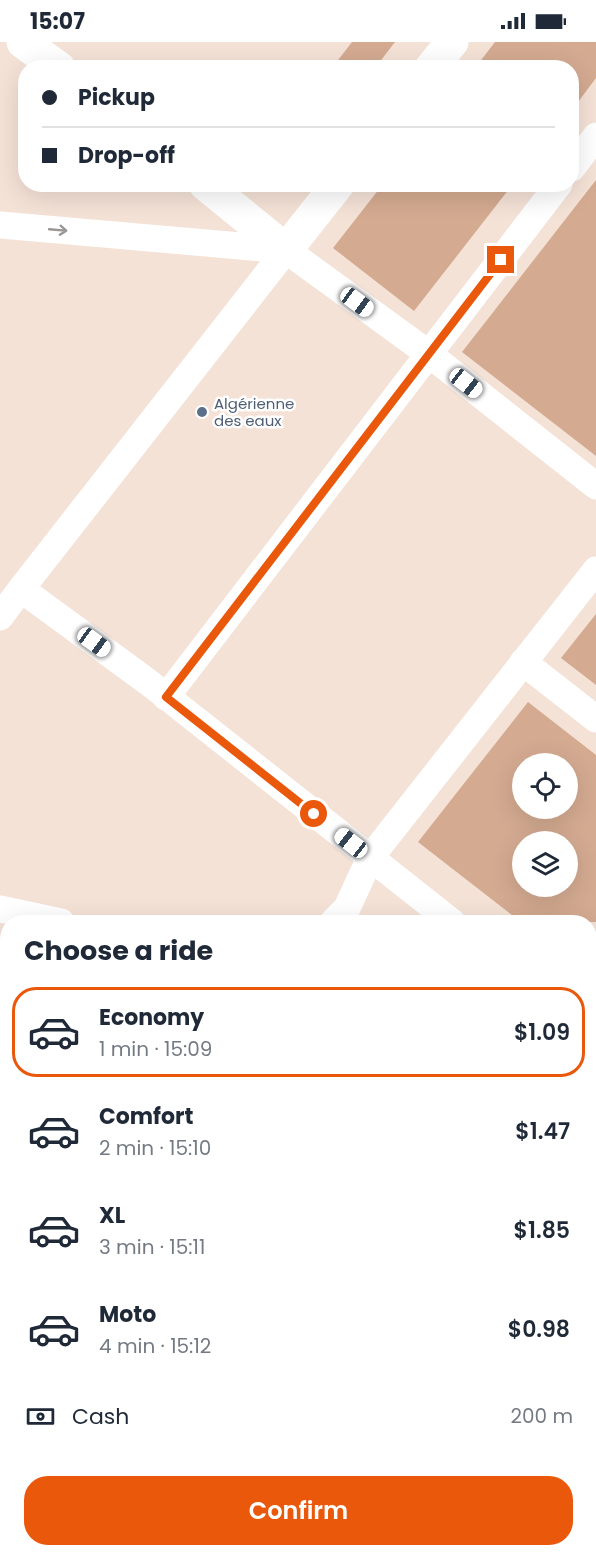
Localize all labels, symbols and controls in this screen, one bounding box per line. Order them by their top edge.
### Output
text: 15:07 [30,6,85,37]
text: Pickup [78,82,155,113]
text: Drop-off [78,140,175,171]
one-way arrow [48,225,68,236]
route end [487,246,514,273]
car [337,284,377,320]
car [446,365,486,401]
place label: Algérienne des eaux [214,393,294,431]
marker: Algérienne des eaux [195,405,209,419]
car [74,624,114,660]
map controls [512,753,578,897]
button: locate [512,753,578,819]
route start [300,800,327,827]
car [331,825,371,861]
button: layers [512,831,578,897]
text: Choose a ride [24,932,213,969]
text: Economy [99,1002,204,1033]
icon: car [27,1005,81,1059]
text: $1.09 [514,1017,570,1048]
text: 1 min · 15:09 [99,1035,212,1063]
text: Comfort [99,1101,193,1132]
icon: car [27,1104,81,1158]
text: $1.47 [515,1116,570,1147]
text: 2 min · 15:10 [99,1134,211,1162]
text: XL [99,1200,125,1231]
icon: car [27,1203,81,1257]
text: $1.85 [514,1215,570,1246]
text: 3 min · 15:11 [99,1233,205,1261]
text: Moto [99,1299,156,1330]
icon: car [27,1302,81,1356]
text: $0.98 [508,1314,570,1345]
text: 4 min · 15:12 [99,1332,211,1360]
icon: cash [24,1400,57,1433]
text: Cash [72,1401,129,1432]
text: 200 m [510,1402,573,1430]
button: Confirm [24,1476,573,1545]

